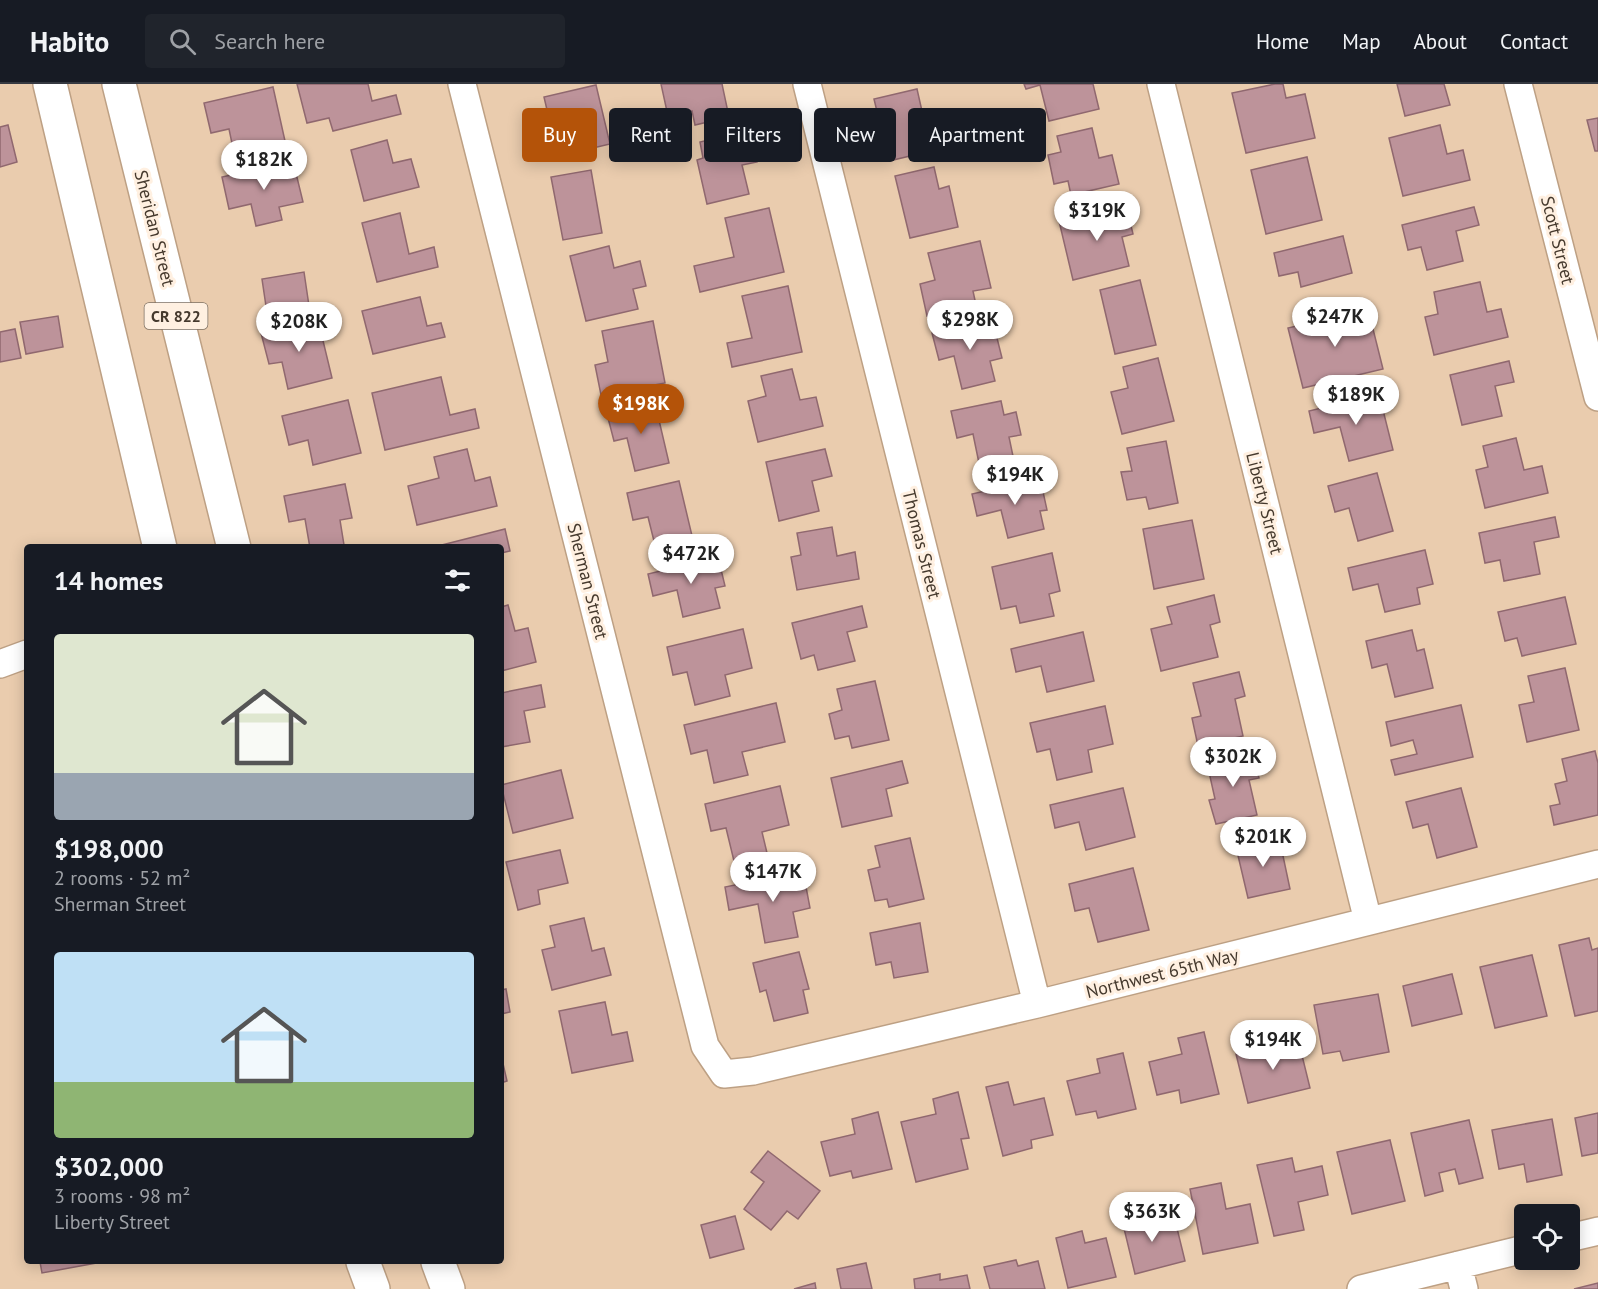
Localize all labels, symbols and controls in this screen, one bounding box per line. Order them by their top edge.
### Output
search box [145,14,565,68]
text: Habito [30,23,109,60]
icon: search [166,25,199,58]
text: Search here [214,27,325,55]
text: Home [1256,28,1309,55]
text: Map [1342,28,1381,55]
text: About [1414,28,1467,55]
text: Contact [1500,28,1568,55]
chip: Buy [522,108,597,162]
chip: Rent [609,108,692,162]
chip: Filters [704,108,802,162]
chip: New [814,108,896,162]
chip: Apartment [908,108,1046,162]
pin: $182K [222,140,306,191]
text: $182K [235,146,293,172]
street label: Sheridan Street [129,168,181,288]
pin: $319K [1055,191,1139,242]
street label: Scott Street [1536,194,1580,286]
text: $319K [1068,197,1126,223]
pin: $247K [1293,297,1377,348]
pin: $298K [928,300,1012,351]
pin: $208K [257,302,341,353]
road number: CR 822 [144,303,207,329]
text: $247K [1306,303,1364,329]
text: $298K [941,306,999,332]
text: $208K [270,308,328,334]
pin: $189K [1314,375,1398,426]
text: $189K [1327,381,1385,407]
pin: $198K [599,384,683,435]
text: $198K [612,390,670,416]
street label: Liberty Street [1241,450,1289,556]
pin: $194K [973,455,1057,506]
text: $194K [986,461,1044,487]
street label: Thomas Street [897,487,947,601]
street label: Sherman Street [562,521,614,641]
pin: $472K [649,534,733,585]
text: $472K [662,540,720,566]
text: 14 homes [54,564,163,597]
icon: filters [441,564,474,597]
icon: home [210,673,318,781]
pin: $302K [1191,737,1275,788]
text: $302K [1204,743,1262,769]
pin: $201K [1221,817,1305,868]
text: $201K [1234,823,1292,849]
text: $198,000 [54,832,164,865]
pin: $147K [731,852,815,903]
text: $147K [744,858,802,884]
text: 2 rooms · 52 m² [54,865,190,891]
text: Sherman Street [54,891,186,917]
street label: Northwest 65th Way [1083,943,1241,1003]
icon: home [210,991,318,1099]
pin: $194K [1231,1020,1315,1071]
text: $194K [1244,1026,1302,1052]
text: $302,000 [54,1150,164,1183]
text: 3 rooms · 98 m² [54,1183,190,1209]
pin: $363K [1110,1192,1194,1243]
text: $363K [1123,1198,1181,1224]
map controls [1514,1204,1580,1270]
button: locate [1514,1204,1580,1270]
text: Liberty Street [54,1209,170,1235]

